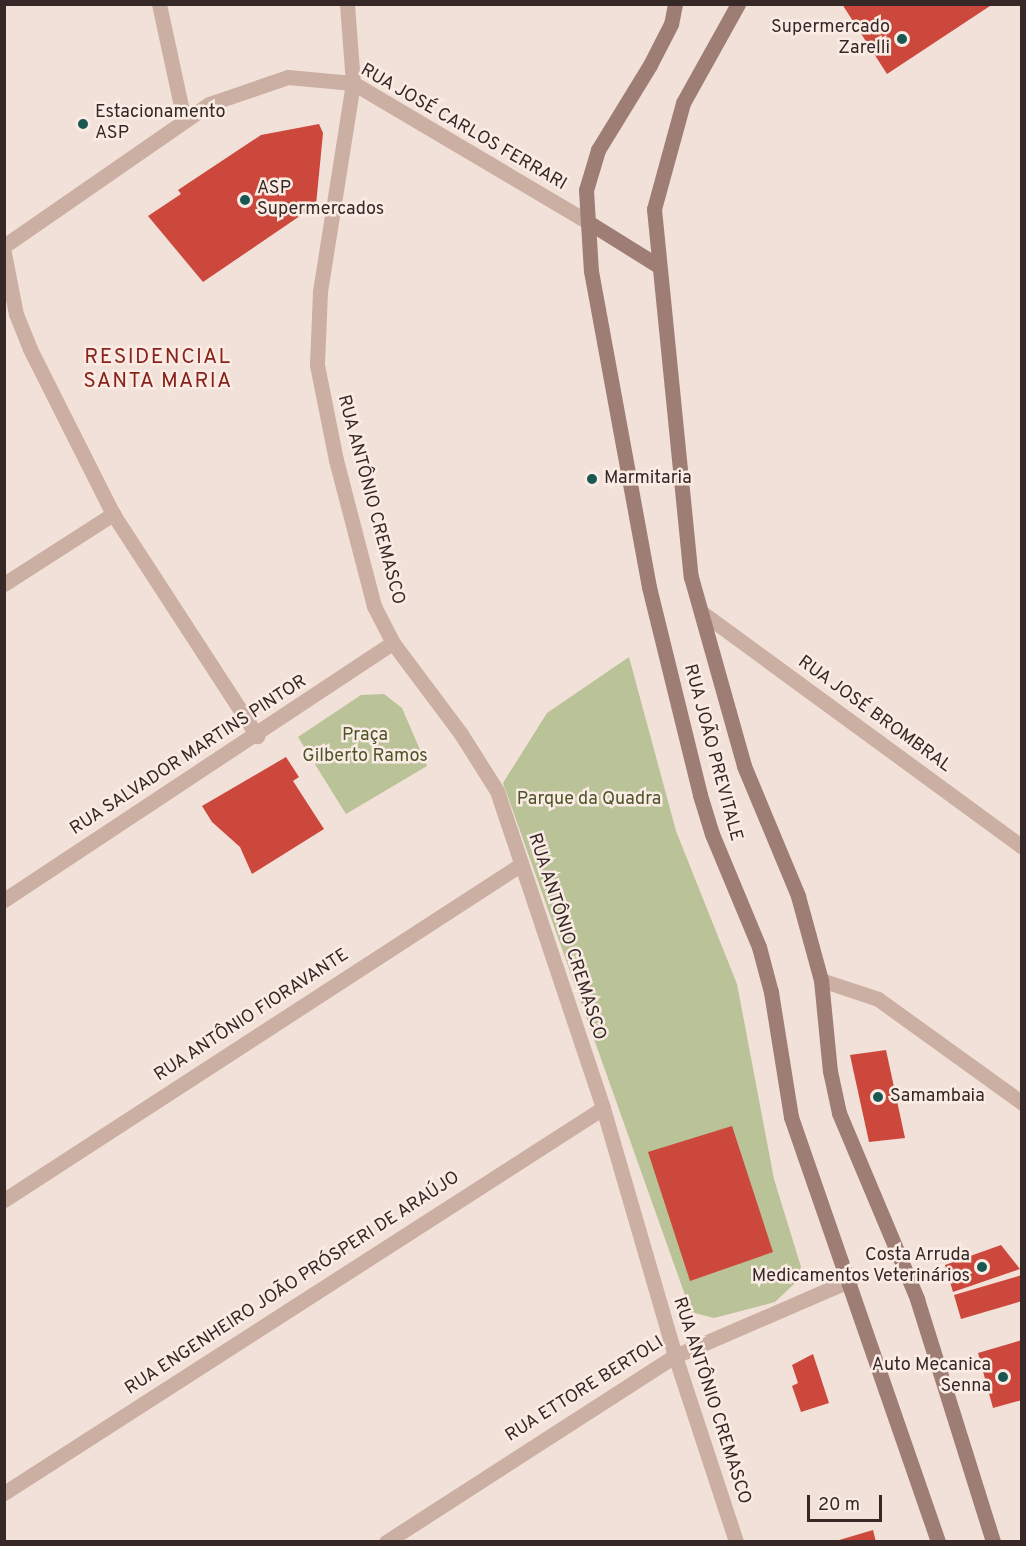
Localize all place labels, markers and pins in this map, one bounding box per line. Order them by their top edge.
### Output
place label: Supermercado Zarelli [771,18,890,60]
marker: Supermercado Zarelli [895,32,909,46]
place label: Estacionamento ASP [95,103,225,146]
marker: Estacionamento ASP [76,117,90,131]
place label: ASP Supermercados [257,179,384,222]
marker: ASP Supermercados [238,193,252,207]
place label: Marmitaria [604,468,692,490]
marker: Marmitaria [585,472,599,486]
place label: Samambaia [890,1086,985,1108]
marker: Samambaia [871,1090,885,1104]
place label: Costa Arruda Medicamentos Veterinários [751,1246,970,1288]
marker: Costa Arruda Medicamentos Veterinários [975,1260,989,1274]
place label: Auto Mecanica Senna [872,1356,991,1398]
marker: Auto Mecanica Senna [996,1370,1010,1384]

